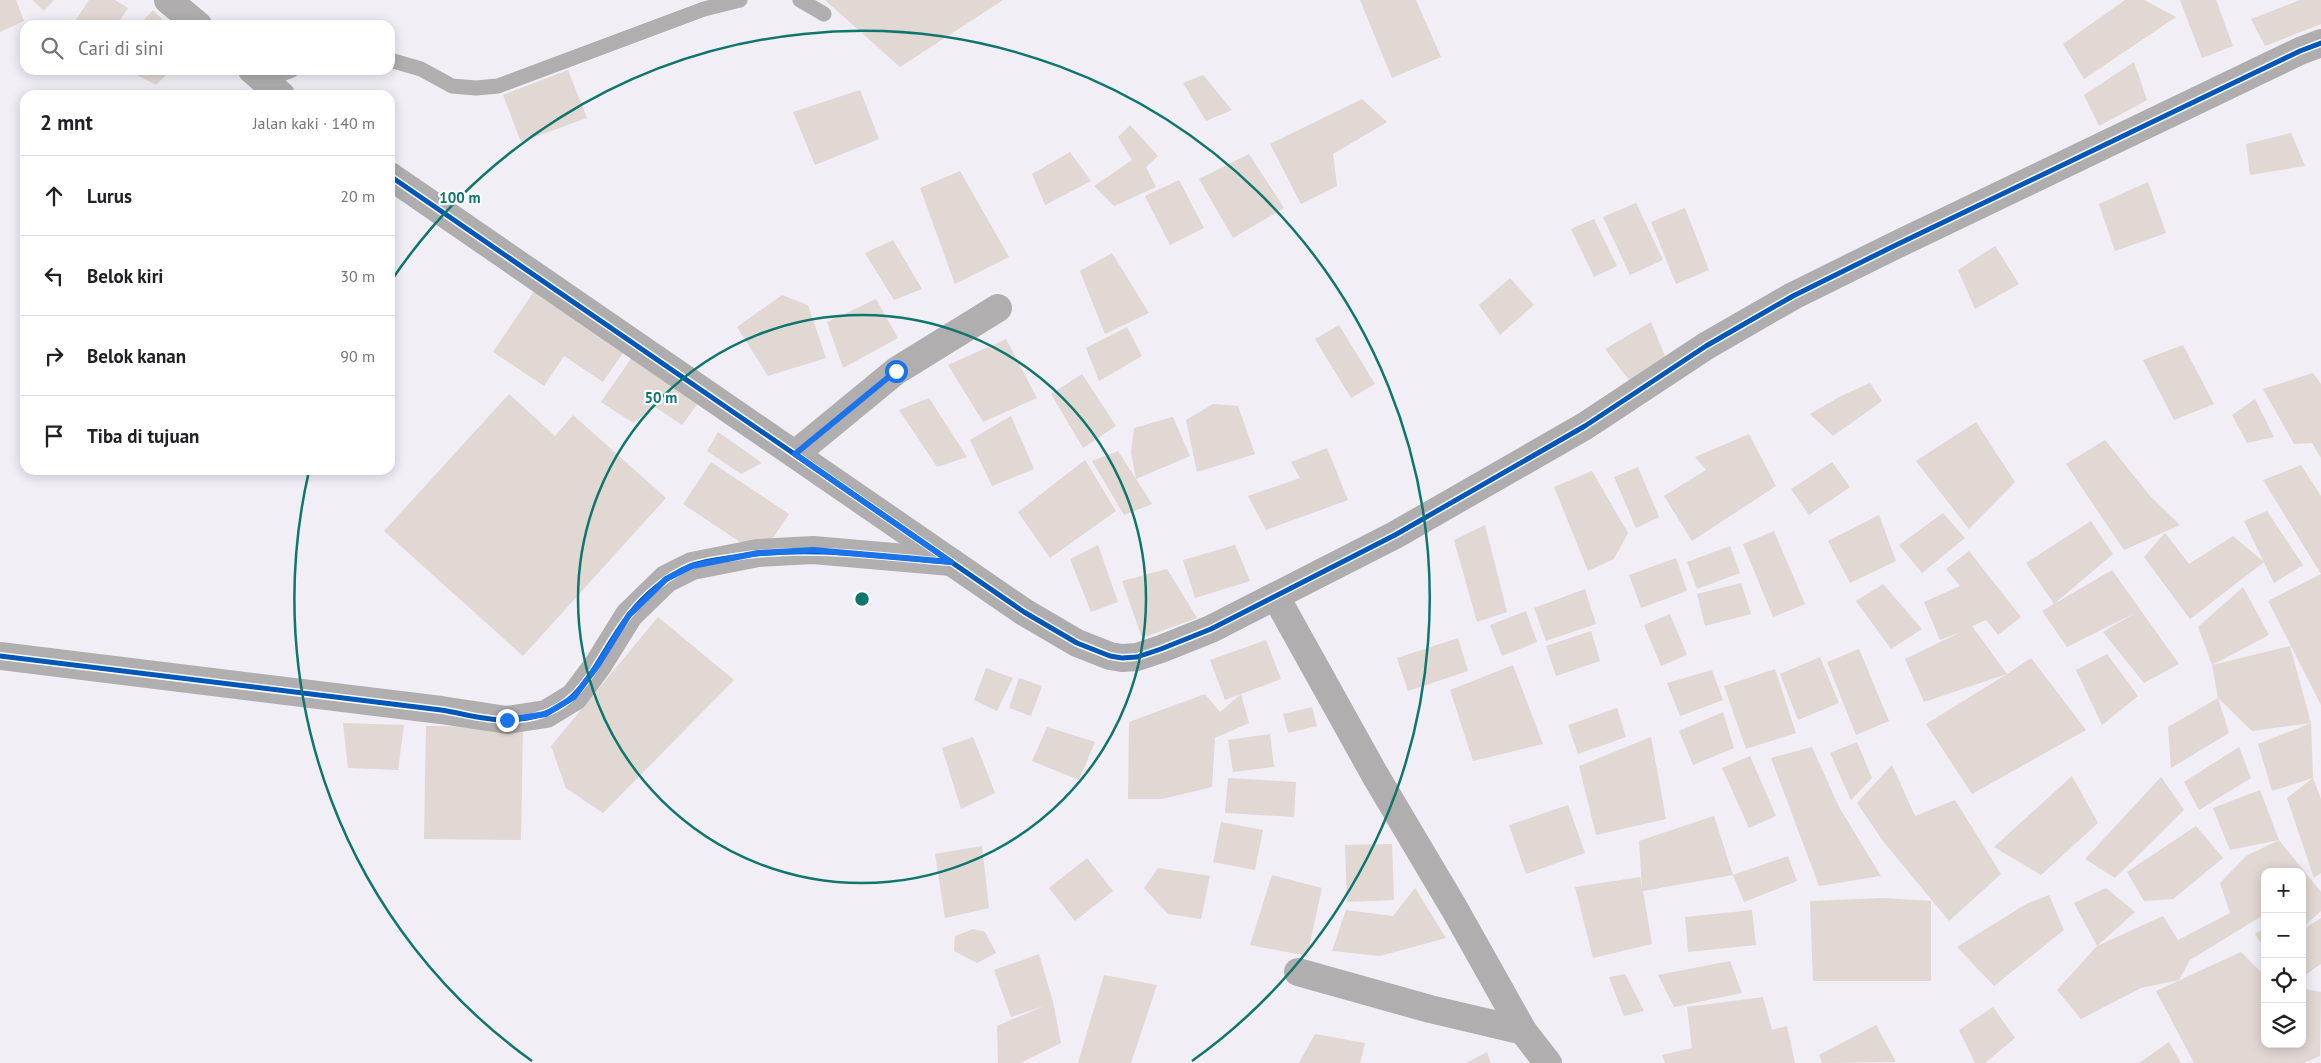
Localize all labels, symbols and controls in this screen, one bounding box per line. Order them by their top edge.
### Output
search box [20,20,395,75]
icon: search [38,34,66,62]
text: Cari di sini [78,36,164,60]
text: 2 mnt [40,109,93,136]
text: Jalan kaki · 140 m [253,113,375,133]
icon: ahead [40,182,68,210]
text: Lurus [87,184,132,208]
text: 20 m [340,186,375,206]
text: 100 m [439,188,481,207]
icon: left [40,262,68,290]
text: Belok kiri [87,264,163,288]
text: 30 m [340,266,375,286]
icon: right [40,342,68,370]
text: Belok kanan [87,344,186,368]
text: 90 m [340,346,375,366]
route start [885,360,908,383]
text: 50 m [645,388,677,407]
icon: arrive [40,422,68,450]
text: Tiba di tujuan [87,424,199,448]
centre of rings [853,590,871,608]
route end [496,709,519,732]
map controls [2261,868,2306,1048]
button: + [2261,868,2306,913]
button: − [2261,913,2306,958]
button: locate [2261,958,2306,1003]
button: layers [2261,1003,2306,1048]

